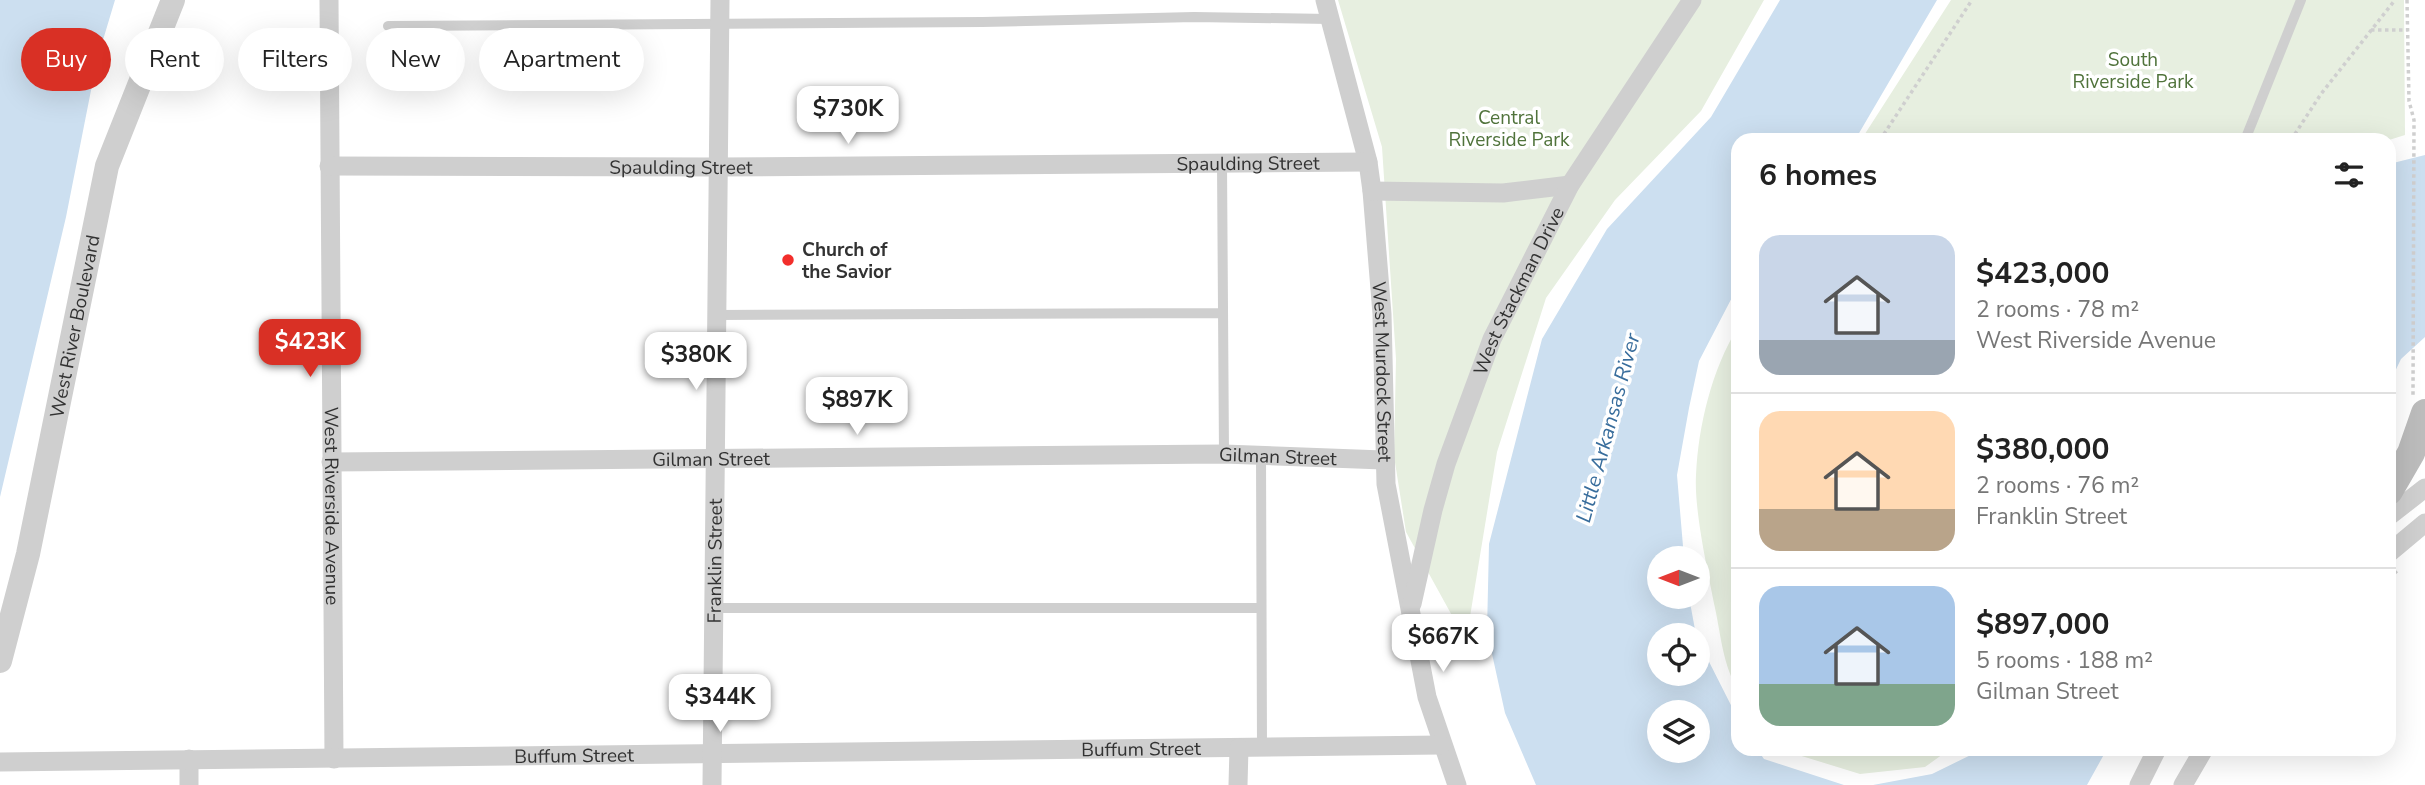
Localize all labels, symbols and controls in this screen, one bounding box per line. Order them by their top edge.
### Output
chip: Buy [21,28,111,91]
chip: Rent [125,28,224,91]
chip: Filters [238,28,352,91]
chip: New [366,28,465,91]
chip: Apartment [479,28,644,91]
park label: South Riverside Park [2072,47,2194,95]
pin: $730K [799,86,897,146]
text: $730K [813,93,883,124]
park label: Central Riverside Park [1448,105,1570,153]
street label: Spaulding Street [1176,150,1320,177]
street label: Spaulding Street [609,155,753,181]
text: 6 homes [1759,155,1877,196]
icon: filters [2330,156,2368,194]
street label: West Stackman Drive [1468,203,1571,379]
street label: West River Boulevard [44,233,107,420]
place label: Church of the Savior [802,237,892,285]
marker: Church of the Savior [780,252,796,268]
text: $423,000 [1976,253,2109,294]
icon: home [1815,263,1899,347]
street label: West Murdock Street [1365,280,1397,463]
text: 2 rooms · 78 m² [1976,294,2139,325]
pin: $423K [261,320,359,379]
text: West Riverside Avenue [1976,325,2216,356]
text: $423K [275,326,345,357]
water label: Little Arkansas River [1569,330,1647,526]
pin: $380K [647,332,745,392]
text: $380K [661,339,731,370]
pin: $897K [808,378,906,437]
text: $897K [822,384,892,415]
street label: West Riverside Avenue [318,407,345,605]
text: $380,000 [1976,429,2109,470]
icon: home [1815,439,1899,523]
street label: Gilman Street [1219,442,1338,472]
street label: Gilman Street [652,446,770,473]
text: 2 rooms · 76 m² [1976,470,2139,501]
street label: Franklin Street [702,498,729,624]
text: Franklin Street [1976,501,2127,532]
north arrow [1647,546,1710,609]
map controls [1647,546,1710,763]
text: $897,000 [1976,604,2109,645]
pin: $667K [1394,614,1492,674]
icon: home [1815,614,1899,698]
text: $667K [1408,621,1478,652]
button: locate [1647,623,1710,686]
text: 5 rooms · 188 m² [1976,645,2153,676]
pin: $344K [671,674,769,734]
text: Gilman Street [1976,676,2118,707]
text: $344K [685,681,755,712]
button: layers [1647,700,1710,763]
street label: Buffum Street [1081,736,1201,763]
street label: Buffum Street [514,743,634,770]

